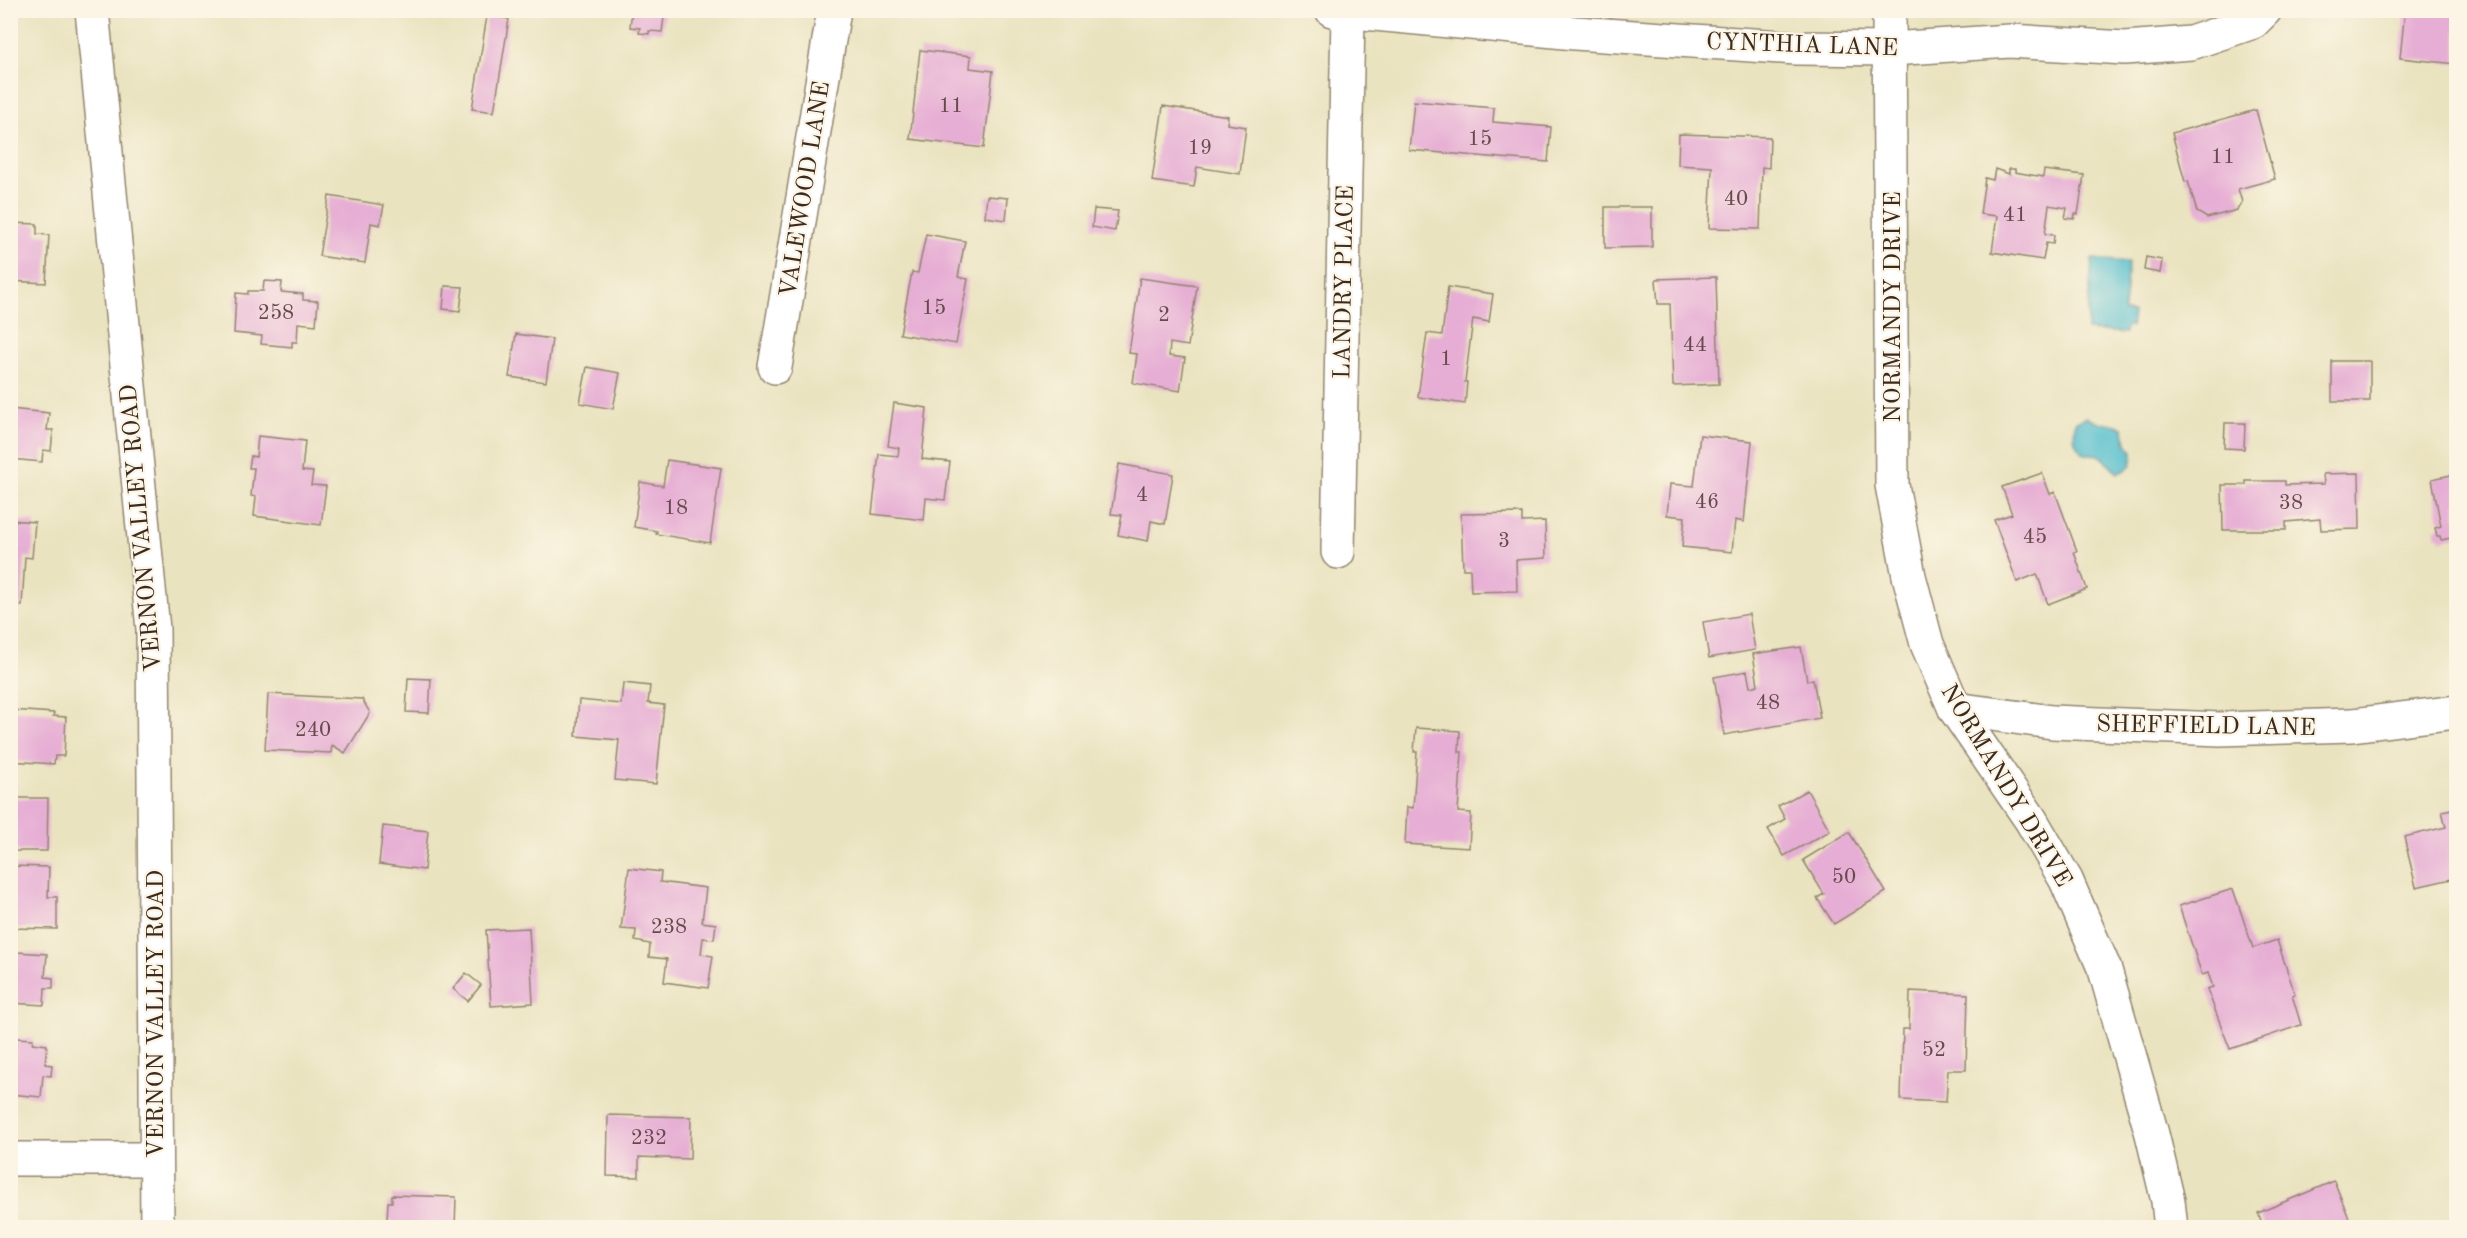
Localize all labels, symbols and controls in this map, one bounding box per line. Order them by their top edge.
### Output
street label: CYNTHIA LANE [1706,31,1898,61]
street label: VALEWOOD LANE [777,79,835,299]
house number: 11 [939,96,963,117]
house number: 15 [1468,129,1492,150]
house number: 19 [1188,138,1212,159]
house number: 11 [2211,147,2235,168]
street label: LANDRY PLACE [1331,185,1359,379]
house number: 40 [1724,189,1748,210]
street label: NORMANDY DRIVE [1882,191,1906,423]
house number: 41 [2003,205,2027,226]
house number: 15 [922,298,946,319]
house number: 258 [258,303,294,324]
house number: 2 [1158,305,1170,326]
house number: 44 [1683,335,1707,356]
house number: 1 [1440,349,1452,370]
street label: VERNON VALLEY ROAD [117,383,167,673]
house number: 4 [1136,485,1148,506]
house number: 46 [1695,492,1719,513]
house number: 38 [2279,493,2303,514]
house number: 18 [664,498,688,519]
house number: 45 [2023,527,2047,548]
house number: 3 [1498,531,1510,552]
street label: NORMANDY DRIVE [1935,681,2075,891]
house number: 48 [1756,693,1780,714]
street label: SHEFFIELD LANE [2096,713,2316,741]
house number: 240 [295,720,331,741]
house number: 50 [1832,867,1856,888]
street label: VERNON VALLEY ROAD [145,870,169,1158]
house number: 238 [651,917,687,938]
house number: 52 [1922,1040,1946,1061]
house number: 232 [631,1128,667,1149]

